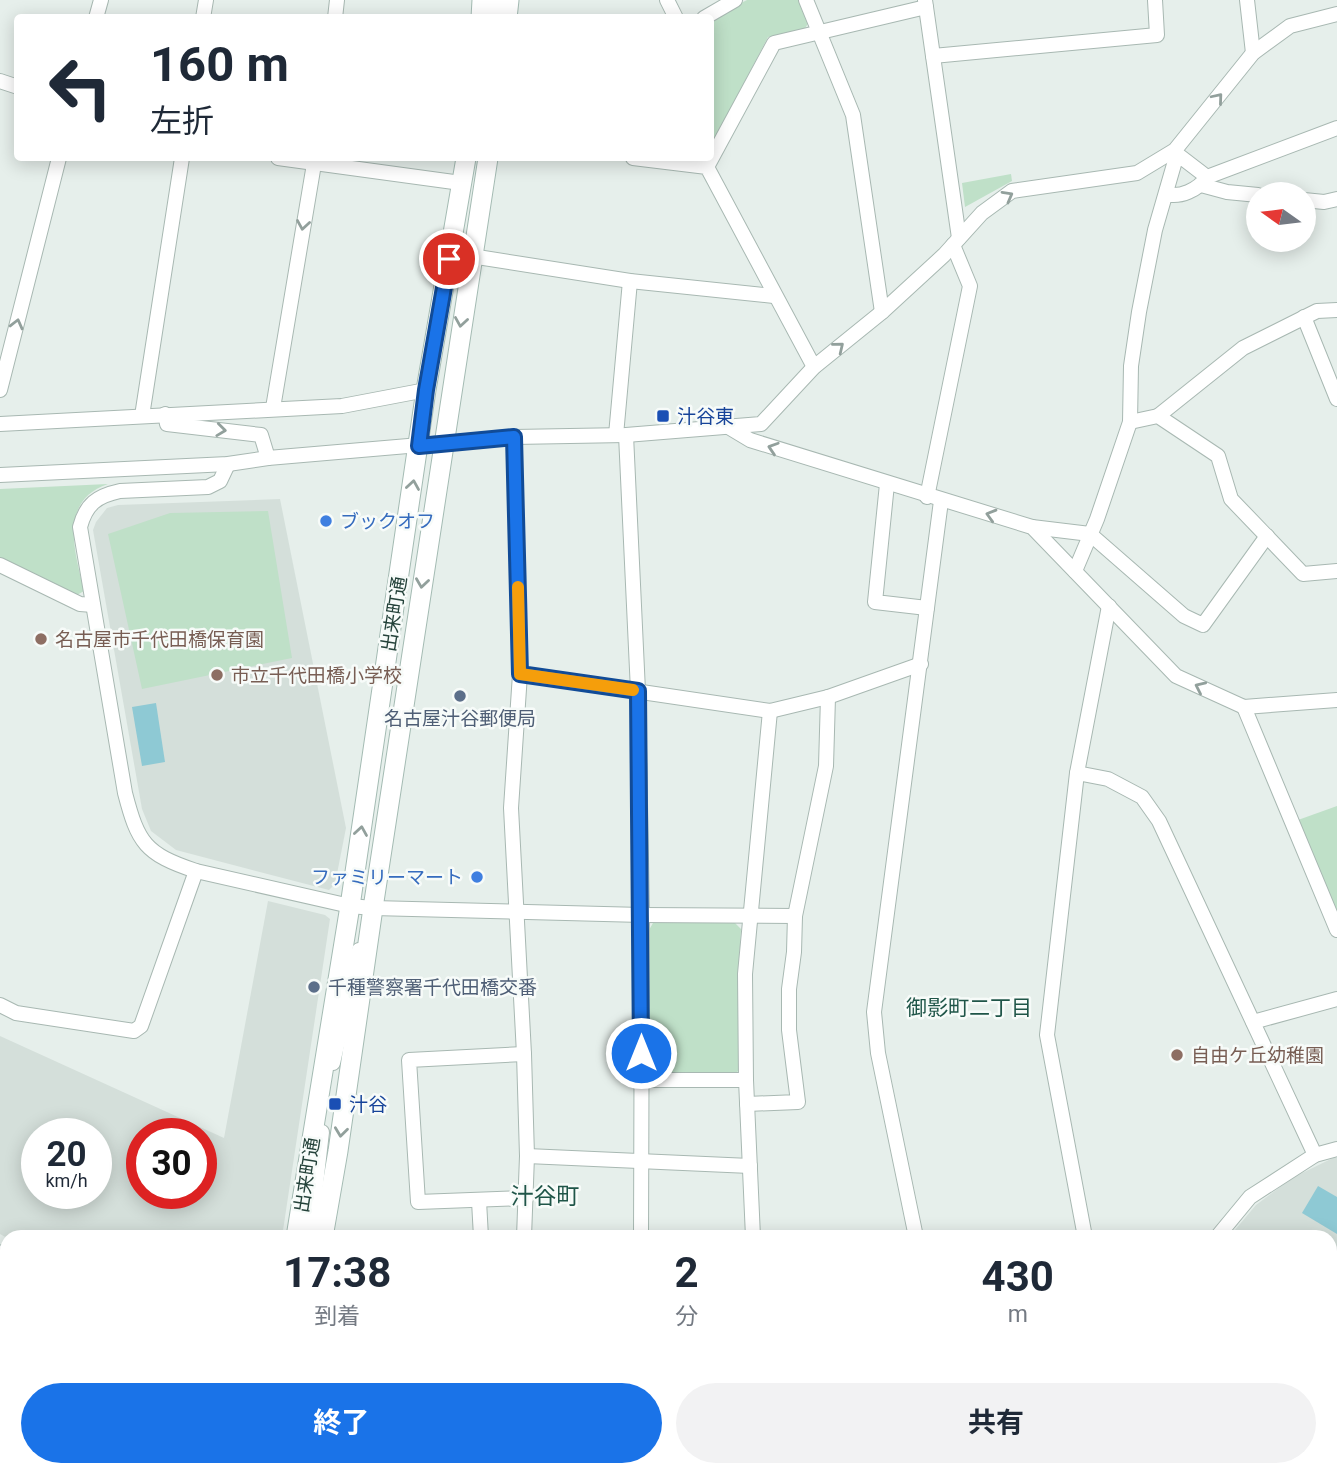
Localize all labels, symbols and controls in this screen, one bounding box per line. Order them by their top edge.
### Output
text: 160 m [150,36,289,93]
icon: left [35,42,126,133]
one-way arrow [1210,93,1223,105]
text: 左折 [150,102,214,140]
north arrow [1246,182,1316,252]
map controls [1246,182,1316,252]
one-way arrow [1001,191,1014,204]
one-way arrow [296,219,311,231]
pin [419,229,479,289]
icon: arrive [430,240,468,278]
one-way arrow [454,316,469,328]
one-way arrow [9,318,23,330]
one-way arrow [831,342,844,355]
place label: 汁谷東 [677,405,734,428]
marker: 汁谷東 [655,408,671,424]
one-way arrow [215,423,226,438]
one-way arrow [768,441,780,456]
one-way arrow [406,479,421,491]
one-way arrow [985,509,997,524]
place label: ブックオフ [340,510,435,533]
marker: ブックオフ [318,513,334,529]
street label: 出来町通 [377,575,411,653]
one-way arrow [414,577,429,589]
place label: 名古屋市千代田橋保育園 [55,628,264,651]
marker: 名古屋市千代田橋保育園 [33,631,49,647]
place label: 市立千代田橋小学校 [231,664,402,687]
marker: 市立千代田橋小学校 [209,667,225,683]
one-way arrow [1195,681,1207,695]
marker: 名古屋汁谷郵便局 [452,688,468,704]
place label: 名古屋汁谷郵便局 [384,707,536,730]
one-way arrow [354,825,369,837]
place label: ファミリーマート [311,866,463,889]
marker: ファミリーマート [469,869,485,885]
place label: 千種警察署千代田橋交番 [328,976,537,999]
marker: 千種警察署千代田橋交番 [306,979,322,995]
district label: 御影町二丁目 [906,996,1032,1020]
position arrow [604,1016,678,1090]
place label: 自由ケ丘幼稚園 [1191,1044,1324,1067]
marker: 自由ケ丘幼稚園 [1169,1047,1185,1063]
place label: 汁谷 [349,1093,387,1116]
marker: 汁谷 [327,1096,343,1112]
speed limit sign: 30 [126,1118,217,1209]
one-way arrow [333,1126,348,1138]
text: 20 [46,1134,87,1175]
street label: 出来町通 [290,1136,324,1214]
text: km/h [45,1170,88,1191]
district label: 汁谷町 [511,1183,580,1210]
text: 17:38 [283,1248,391,1297]
text: 2 [674,1248,699,1297]
text: 430 [982,1252,1054,1301]
text: m [1008,1301,1028,1328]
text: 到着 [314,1303,360,1330]
text: 分 [675,1303,698,1330]
button: 終了 [21,1383,662,1463]
button: 共有 [676,1383,1316,1463]

